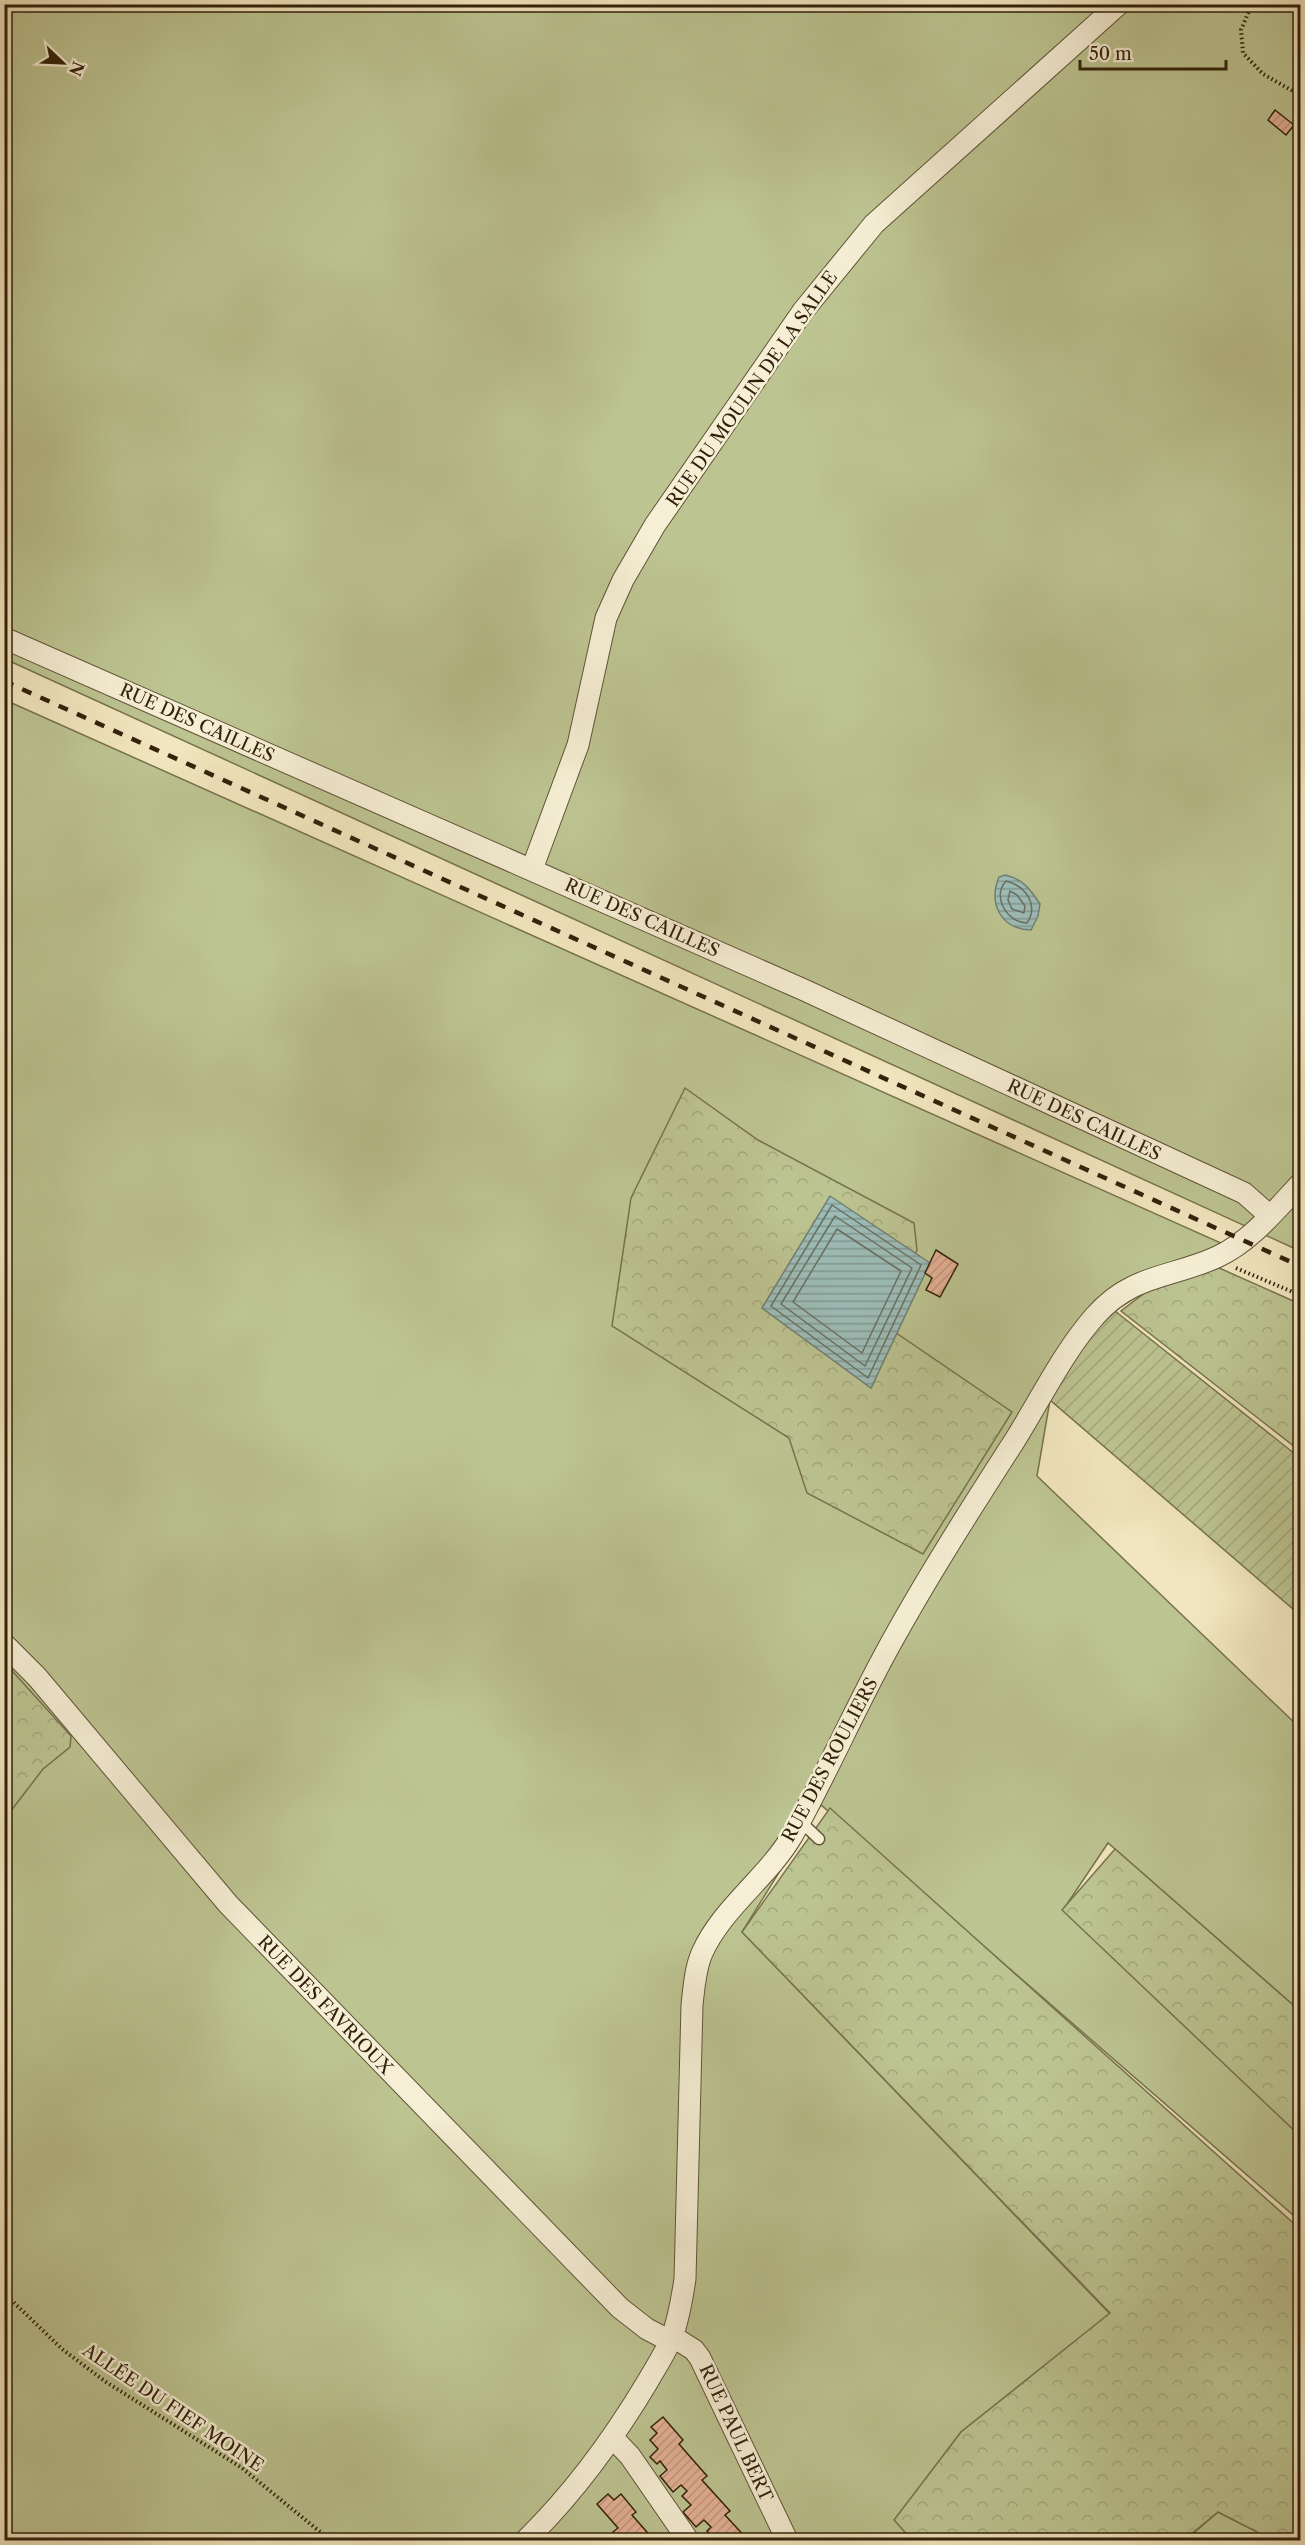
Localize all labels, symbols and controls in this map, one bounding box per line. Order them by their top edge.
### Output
north arrow [33,33,93,93]
scale bar [1080,33,1226,71]
text: 50 m [1089,43,1132,65]
text: N [65,59,89,79]
street label: RUE DU MOULIN DE LA SALLE [662,267,842,511]
street label: RUE DES CAILLES [116,679,278,767]
street label: RUE DES CAILLES [561,874,723,962]
street label: RUE DES CAILLES [1004,1075,1164,1165]
street label: RUE DES ROULIERS [777,1674,883,1846]
street label: RUE DES FAVRIOUX [253,1931,398,2080]
street label: ALLÉE DU FIEF MOINE [78,2338,268,2477]
street label: RUE PAUL BERT [695,2361,778,2506]

